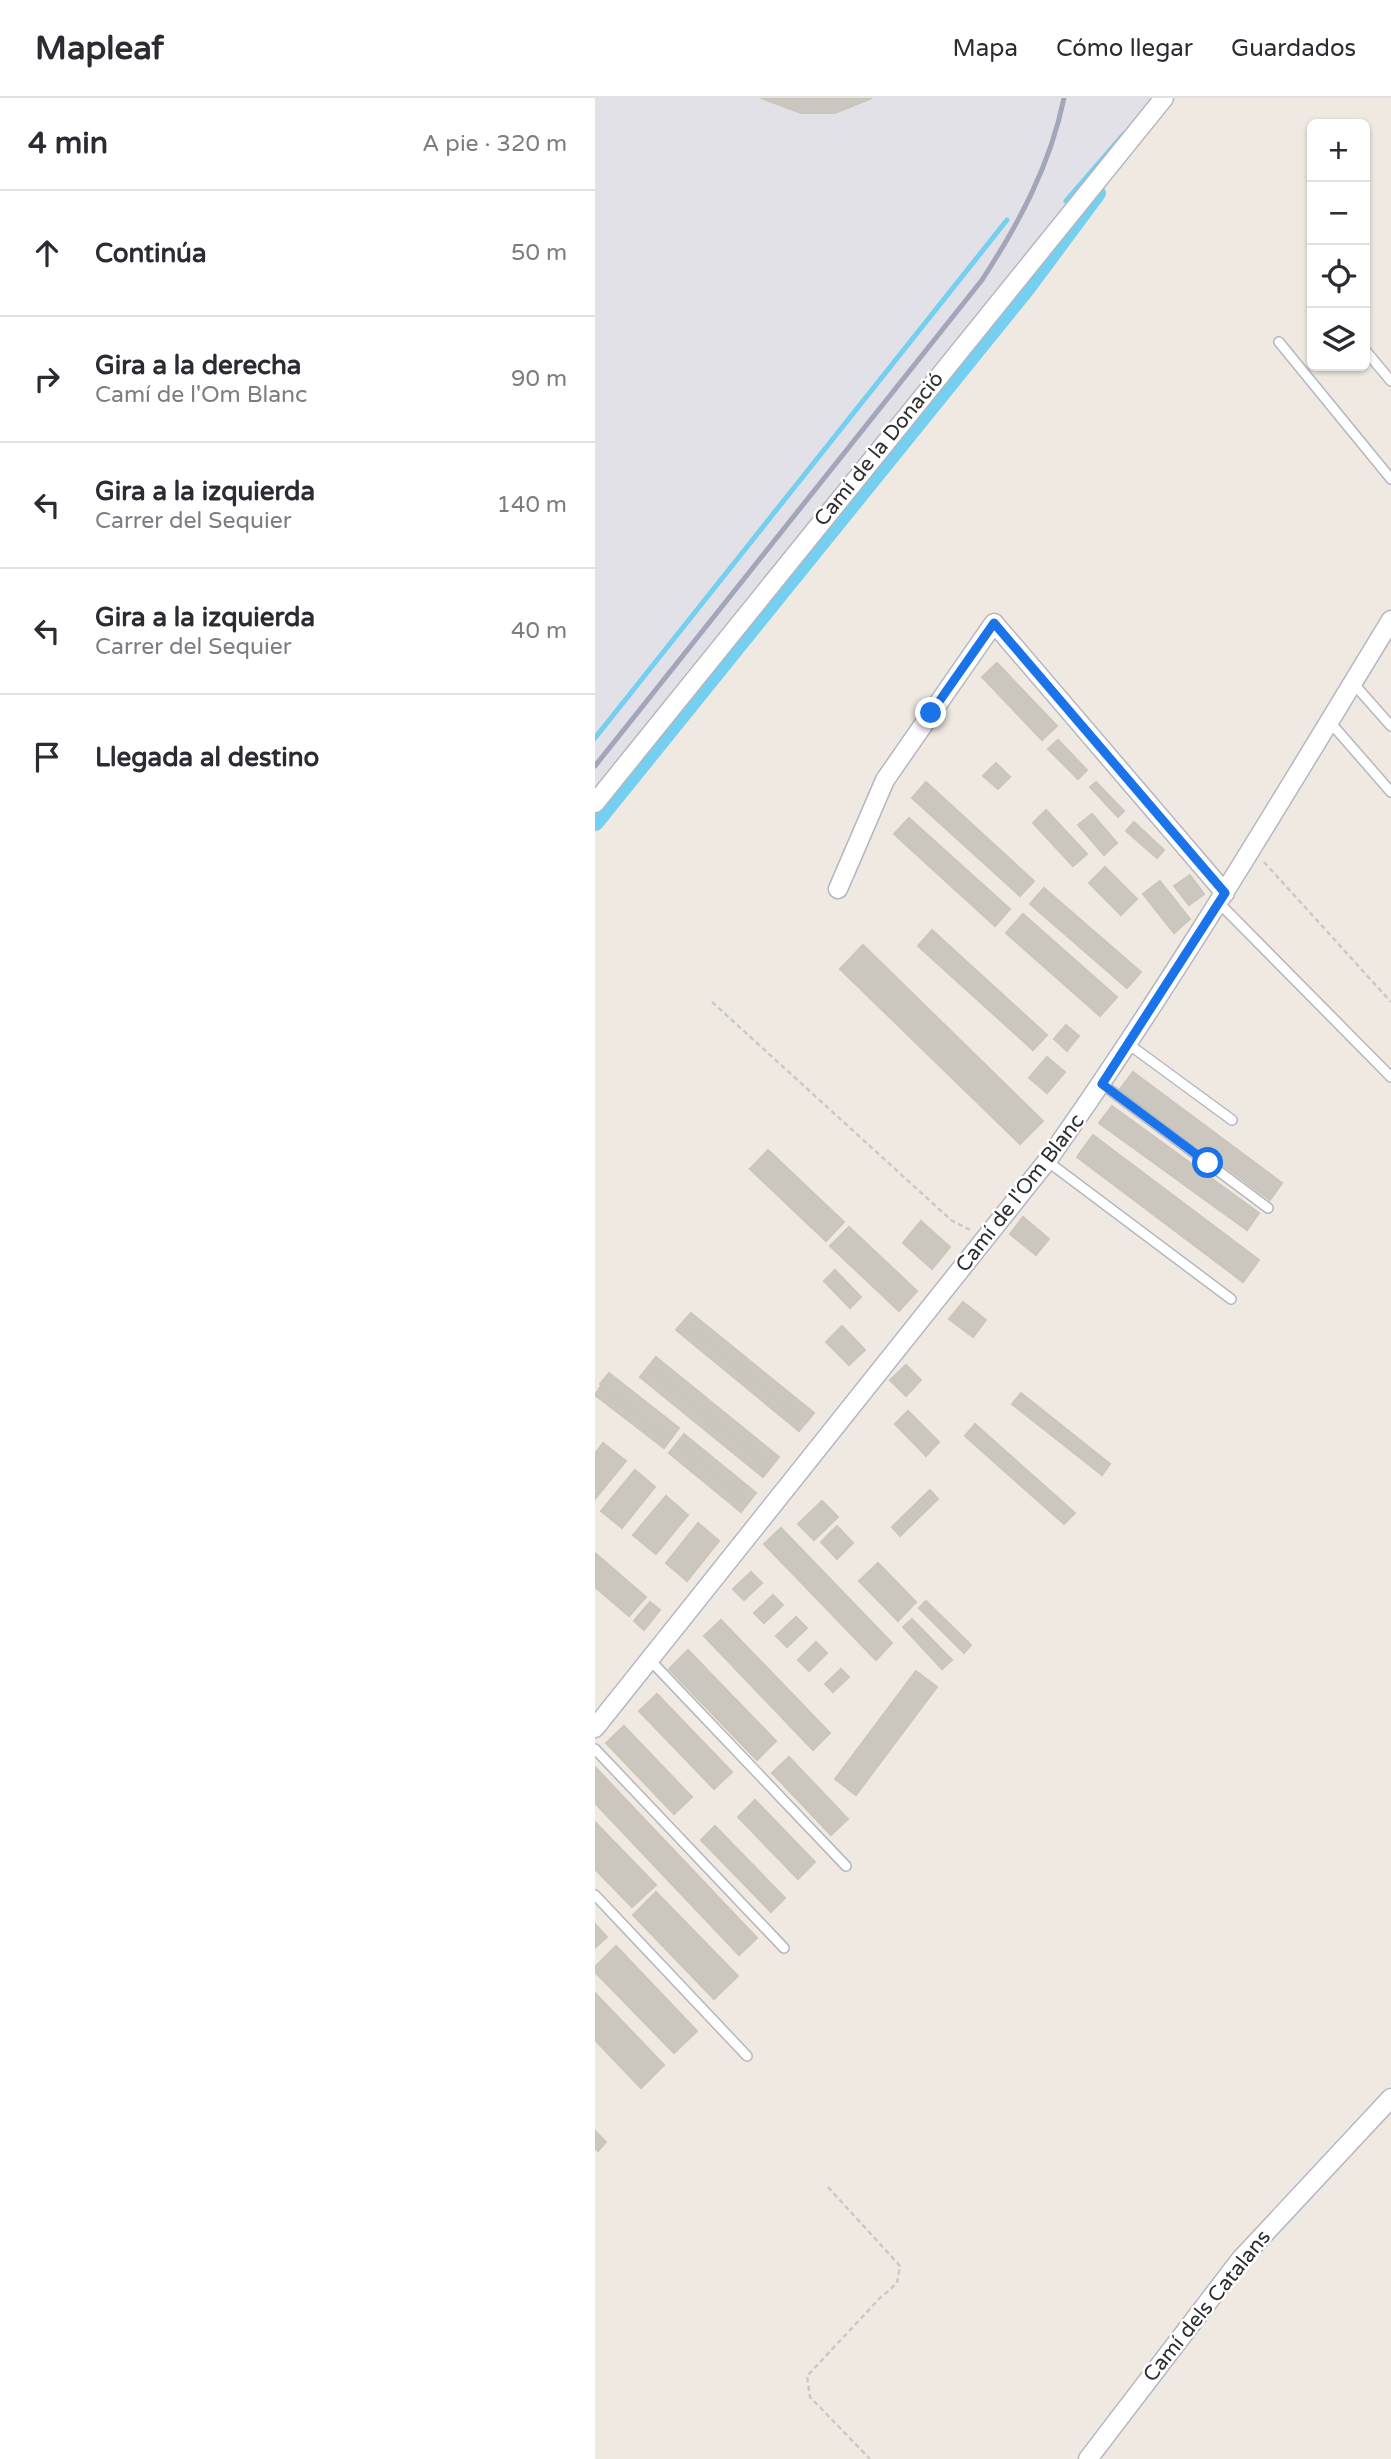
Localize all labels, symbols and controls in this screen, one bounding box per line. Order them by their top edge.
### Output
text: Mapleaf [35,29,164,68]
text: Mapa [953,34,1018,63]
text: Cómo llegar [1056,34,1193,63]
text: Guardados [1231,34,1356,63]
map controls [1307,119,1370,371]
button: + [1307,119,1370,182]
text: 4 min [28,125,108,162]
text: A pie · 320 m [422,130,567,158]
button: − [1307,182,1370,245]
icon: ahead [28,234,66,272]
text: Continúa [95,238,207,269]
text: 50 m [511,239,567,267]
button: locate [1307,245,1370,308]
button: layers [1307,308,1370,371]
text: Gira a la derecha [95,350,301,381]
icon: right [28,360,66,398]
text: 90 m [511,365,567,393]
street label: Camí de la Donació [809,367,949,531]
text: Camí de l'Om Blanc [95,381,307,409]
text: Gira a la izquierda [95,476,315,507]
icon: left [28,486,66,524]
text: 140 m [497,491,567,519]
text: Carrer del Sequier [95,507,292,535]
text: Gira a la izquierda [95,602,315,633]
icon: left [28,612,66,650]
text: 40 m [511,617,567,645]
text: Carrer del Sequier [95,633,292,661]
route end [915,697,946,728]
icon: arrive [28,738,66,776]
text: Llegada al destino [95,742,319,773]
street label: Camí de l'Om Blanc [950,1109,1090,1277]
route start [1192,1147,1223,1178]
street label: Camí dels Catalans [1138,2225,1276,2387]

